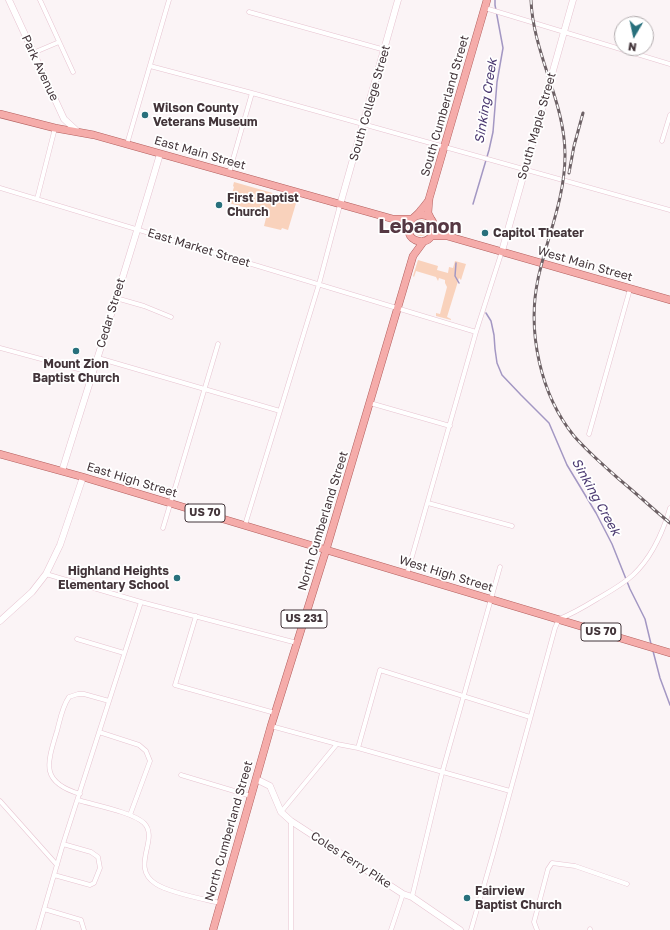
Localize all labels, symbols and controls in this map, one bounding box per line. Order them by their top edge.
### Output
north arrow [614,16,654,56]
street label: Park Avenue [18,33,62,103]
street label: South Cumberland Street [418,34,472,178]
text: N [627,40,637,54]
street label: South College Street [347,43,393,163]
water label: Sinking Creek [472,57,500,145]
street label: South Maple Street [515,71,559,181]
place label: Wilson County Veterans Museum [153,101,257,129]
marker: Wilson County Veterans Museum [140,110,150,120]
street label: East Main Street [153,133,247,173]
place label: First Baptist Church [227,191,299,219]
marker: First Baptist Church [214,200,224,210]
district label: Lebanon [378,215,462,239]
street label: East Market Street [146,226,252,270]
place label: Capitol Theater [493,226,584,240]
marker: Capitol Theater [480,228,490,238]
street label: West Main Street [536,244,634,284]
street label: Cedar Street [94,276,128,350]
marker: Mount Zion Baptist Church [71,346,81,356]
place label: Mount Zion Baptist Church [33,357,119,385]
street label: North Cumberland Street [295,449,351,593]
water label: Sinking Creek [568,456,624,538]
street label: East High Street [85,459,179,501]
road number: US 70 [185,504,225,522]
street label: West High Street [397,553,495,595]
place label: Highland Heights Elementary School [58,564,169,592]
marker: Highland Heights Elementary School [172,573,182,583]
road number: US 231 [281,610,327,628]
road number: US 70 [581,623,621,641]
street label: North Cumberland Street [202,759,256,903]
street label: Coles Ferry Pike [308,829,394,891]
place label: Fairview Baptist Church [475,884,562,912]
marker: Fairview Baptist Church [462,893,472,903]

